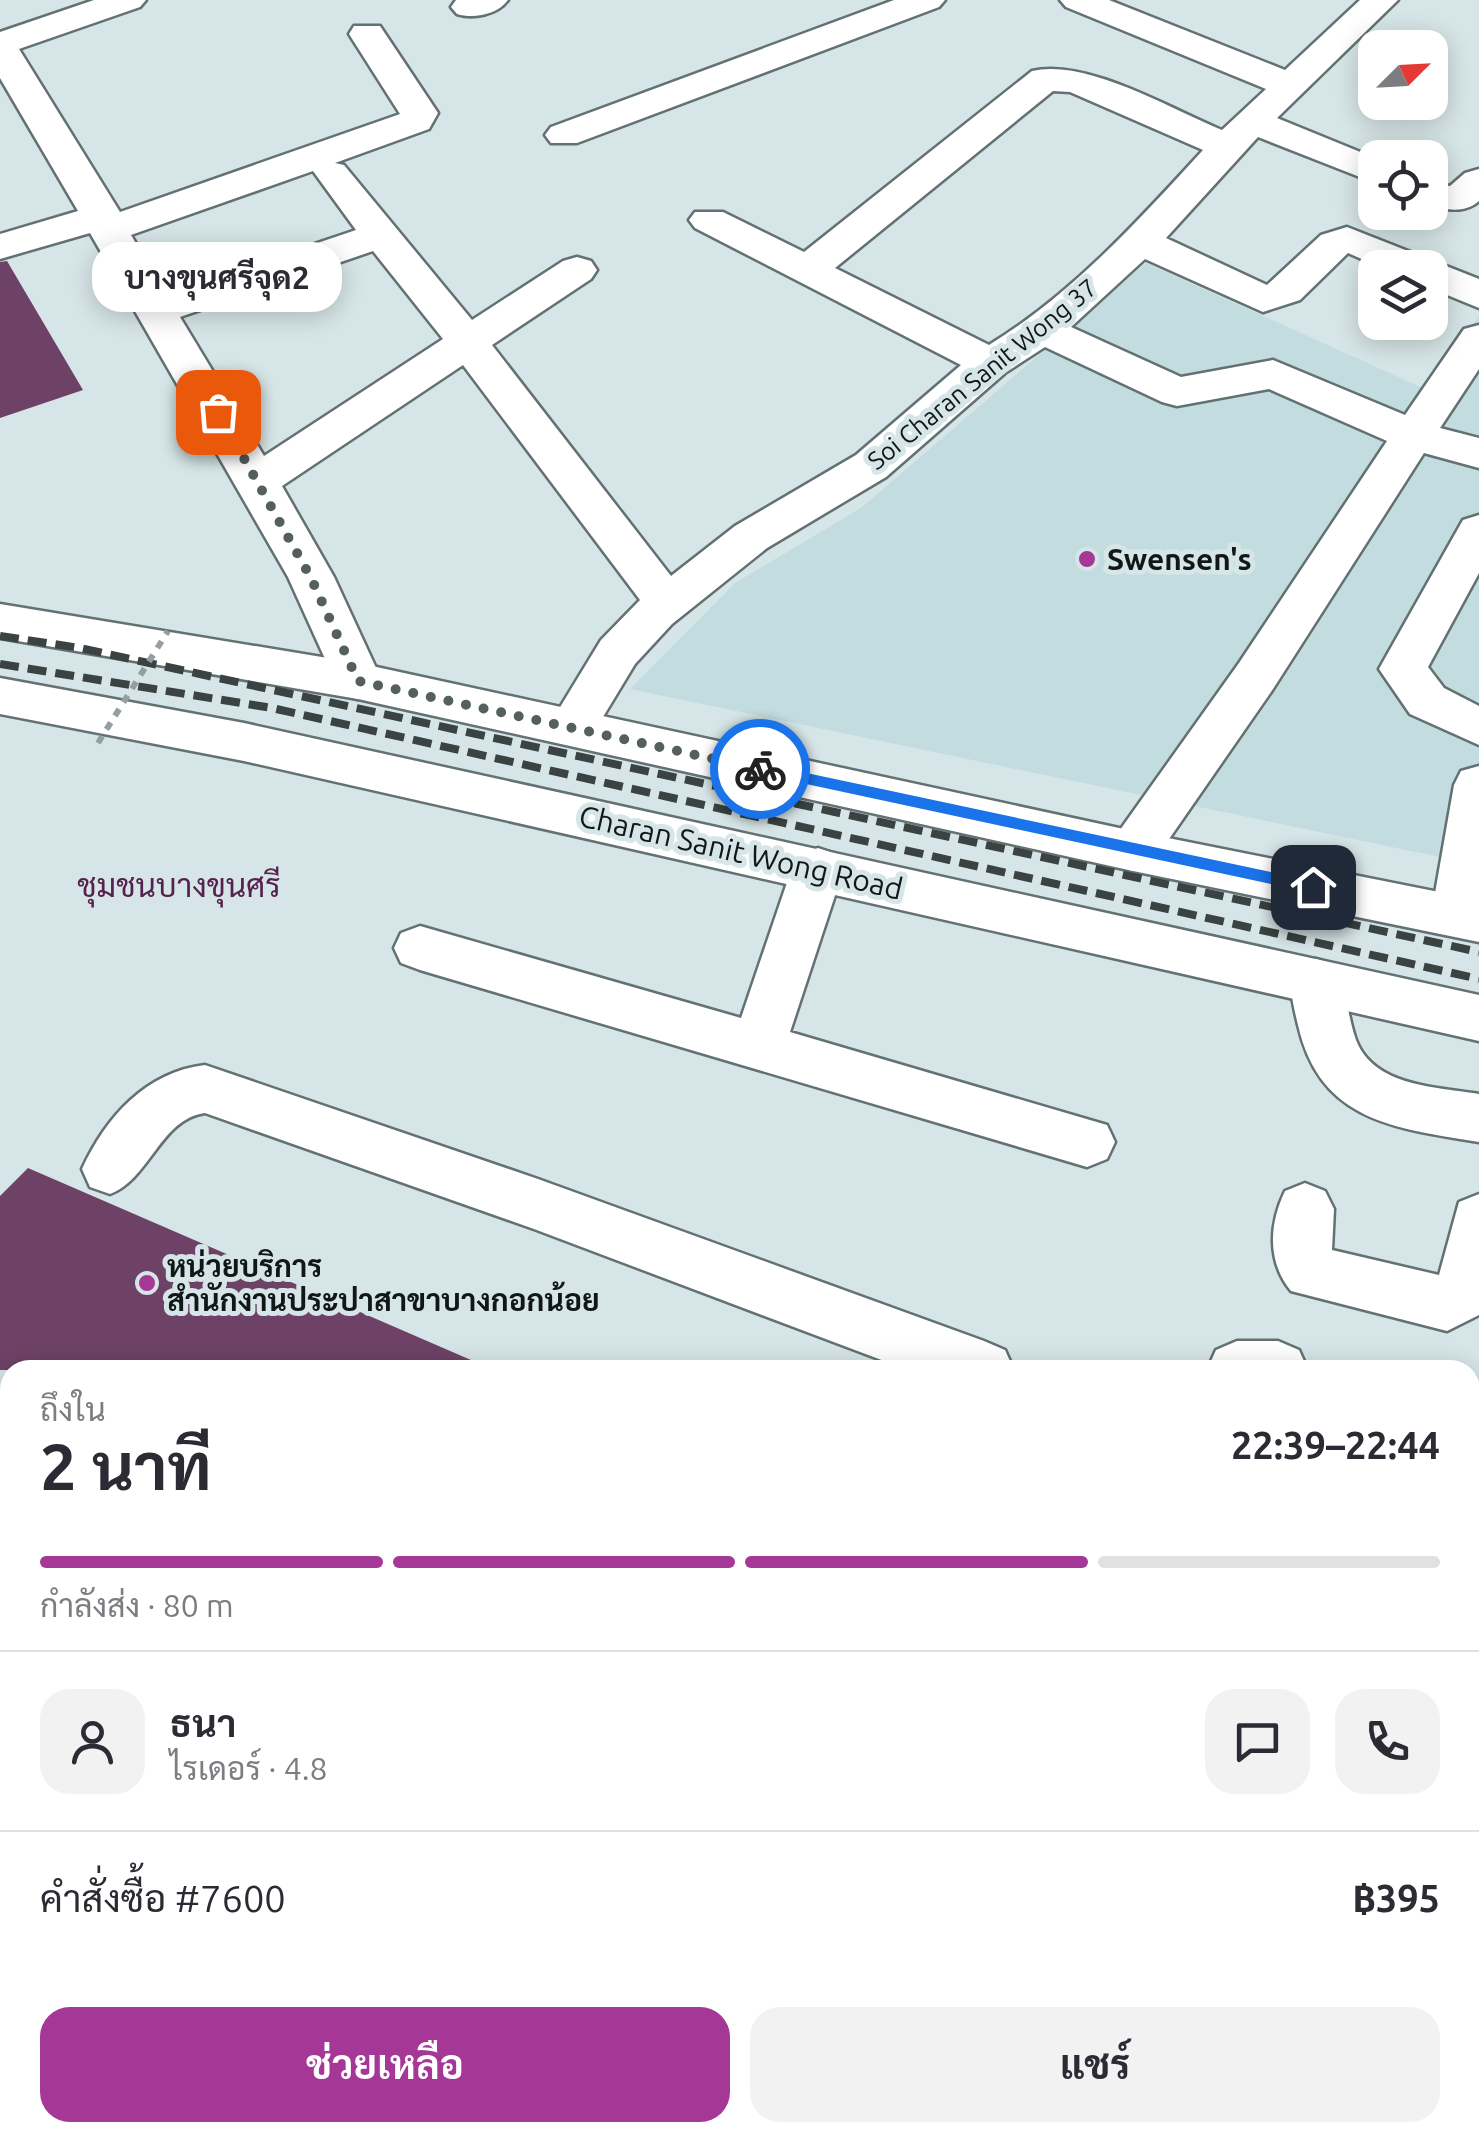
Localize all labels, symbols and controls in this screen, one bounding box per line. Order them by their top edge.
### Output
north arrow [1358,30,1448,120]
map controls [1358,30,1448,340]
button: locate [1358,140,1448,230]
callout: บางขุนศรีจุด2 [93,242,343,312]
button: layers [1358,250,1448,340]
text: บางขุนศรีจุด2 [124,259,310,295]
street label: Soi Charan Sanit Wong 37 [862,273,1102,475]
pin [176,370,261,455]
icon: bag [191,385,246,440]
place label: Swensen's [1107,542,1252,576]
marker: Swensen's [1076,548,1098,570]
courier [710,719,810,819]
icon: bike [733,742,788,797]
street label: Charan Sanit Wong Road [576,798,906,906]
pin [1271,845,1356,930]
icon: home [1286,860,1341,915]
district label: ชุมชนบางขุนศรี [77,866,281,908]
place label: หน่วยบริการ สำนักงานประปาสาขาบางกอกน้อย [167,1249,600,1317]
marker: หน่วยบริการ สำนักงานประปาสาขาบางกอกน้อย [136,1272,158,1294]
text: ถึงใน [40,1391,106,1427]
text: 22:39–22:44 [1231,1424,1440,1466]
text: 2 นาที [40,1429,212,1502]
text: กำลังส่ง · 80 m [40,1587,234,1623]
button: person [40,1689,145,1794]
button: chat [1205,1689,1310,1794]
button: phone [1335,1689,1440,1794]
text: ธนา [170,1702,236,1744]
text: ไรเดอร์ · 4.8 [170,1750,328,1786]
text: คำสั่งซื้อ #7600 [40,1877,286,1919]
text: ฿395 [1353,1877,1440,1919]
button: ช่วยเหลือ [40,2007,730,2122]
button: แชร์ [750,2007,1440,2122]

